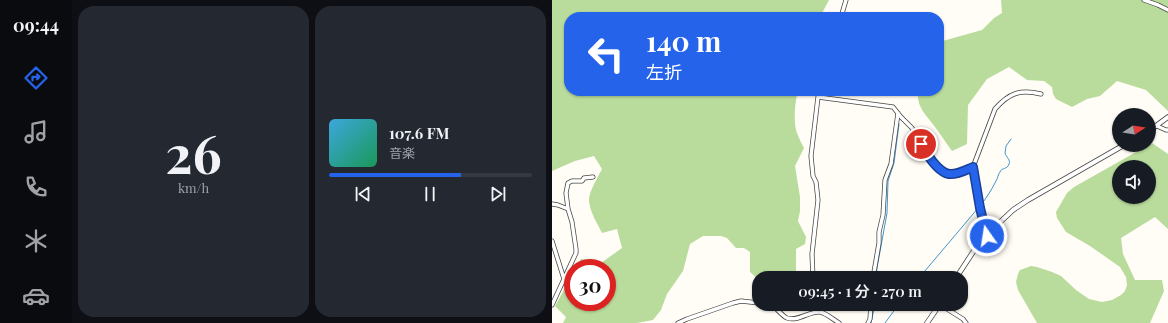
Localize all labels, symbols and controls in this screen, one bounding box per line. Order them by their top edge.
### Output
text: 09:44 [13,13,59,37]
text: 140 m [646,22,721,59]
icon: left [580,28,632,80]
text: 左折 [646,60,682,84]
icon: directions [22,64,50,92]
north arrow [1112,108,1156,152]
map controls [1112,108,1156,204]
icon: music [22,118,50,146]
text: 26 [165,118,222,187]
text: 107.6 FM [389,123,449,143]
pin [904,127,938,161]
icon: arrive [910,133,932,155]
text: 音楽 [389,144,415,161]
button: sound [1112,160,1156,204]
icon: phone [22,173,50,201]
text: km/h [178,179,209,196]
icon: previous [352,183,374,205]
icon: pause [419,183,441,205]
icon: next [487,183,509,205]
position arrow [966,215,1008,257]
icon: climate [22,227,50,255]
speed limit sign: 30 [564,259,616,311]
text: 09:45 · 1 分 · 270 m [798,281,922,301]
icon: car [22,282,50,310]

